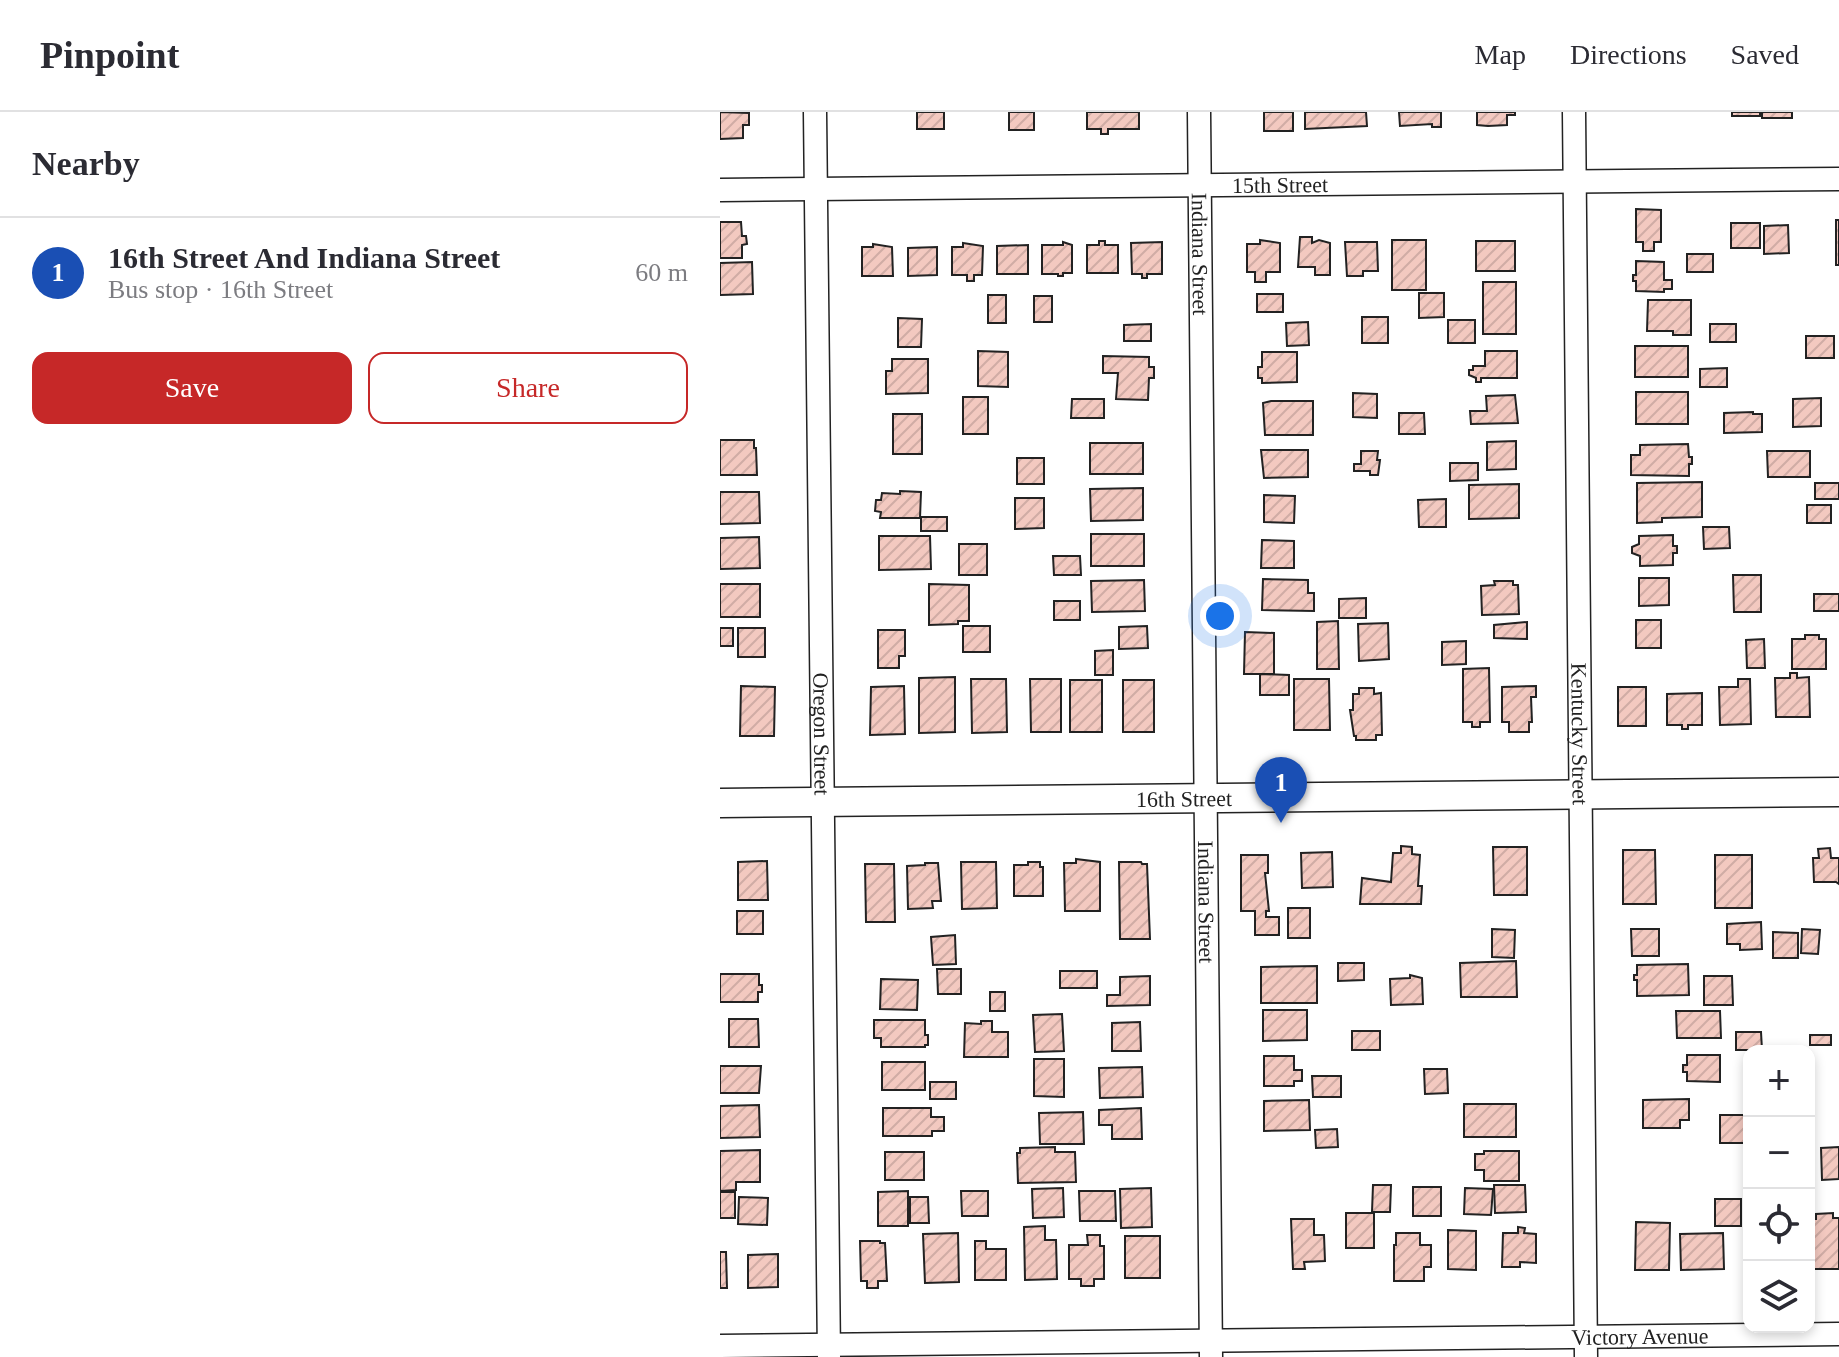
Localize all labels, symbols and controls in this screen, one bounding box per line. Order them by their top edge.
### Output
text: Pinpoint [40,34,179,76]
text: Map [1475,39,1526,70]
text: Directions [1570,39,1687,70]
text: Saved [1731,39,1799,70]
text: Nearby [32,145,140,182]
street label: 15th Street [1232,172,1328,197]
street label: Indiana Street [1187,192,1213,316]
text: 16th Street And Indiana Street [108,241,500,274]
text: 1 [52,258,65,287]
text: 60 m [635,258,688,287]
text: Bus stop · 16th Street [108,275,333,304]
button: Save [32,352,352,424]
button: Share [368,352,688,424]
your location [1200,596,1240,636]
street label: Kentucky Street [1567,663,1593,805]
street label: Oregon Street [809,672,835,796]
pin: 1 [1255,757,1307,823]
street label: 16th Street [1136,785,1232,811]
street label: Indiana Street [1194,840,1220,964]
map controls [1743,1045,1815,1333]
button: + [1743,1045,1815,1117]
button: − [1743,1117,1815,1189]
button: locate [1743,1189,1815,1261]
button: layers [1743,1261,1815,1333]
street label: Victory Avenue [1571,1323,1709,1349]

